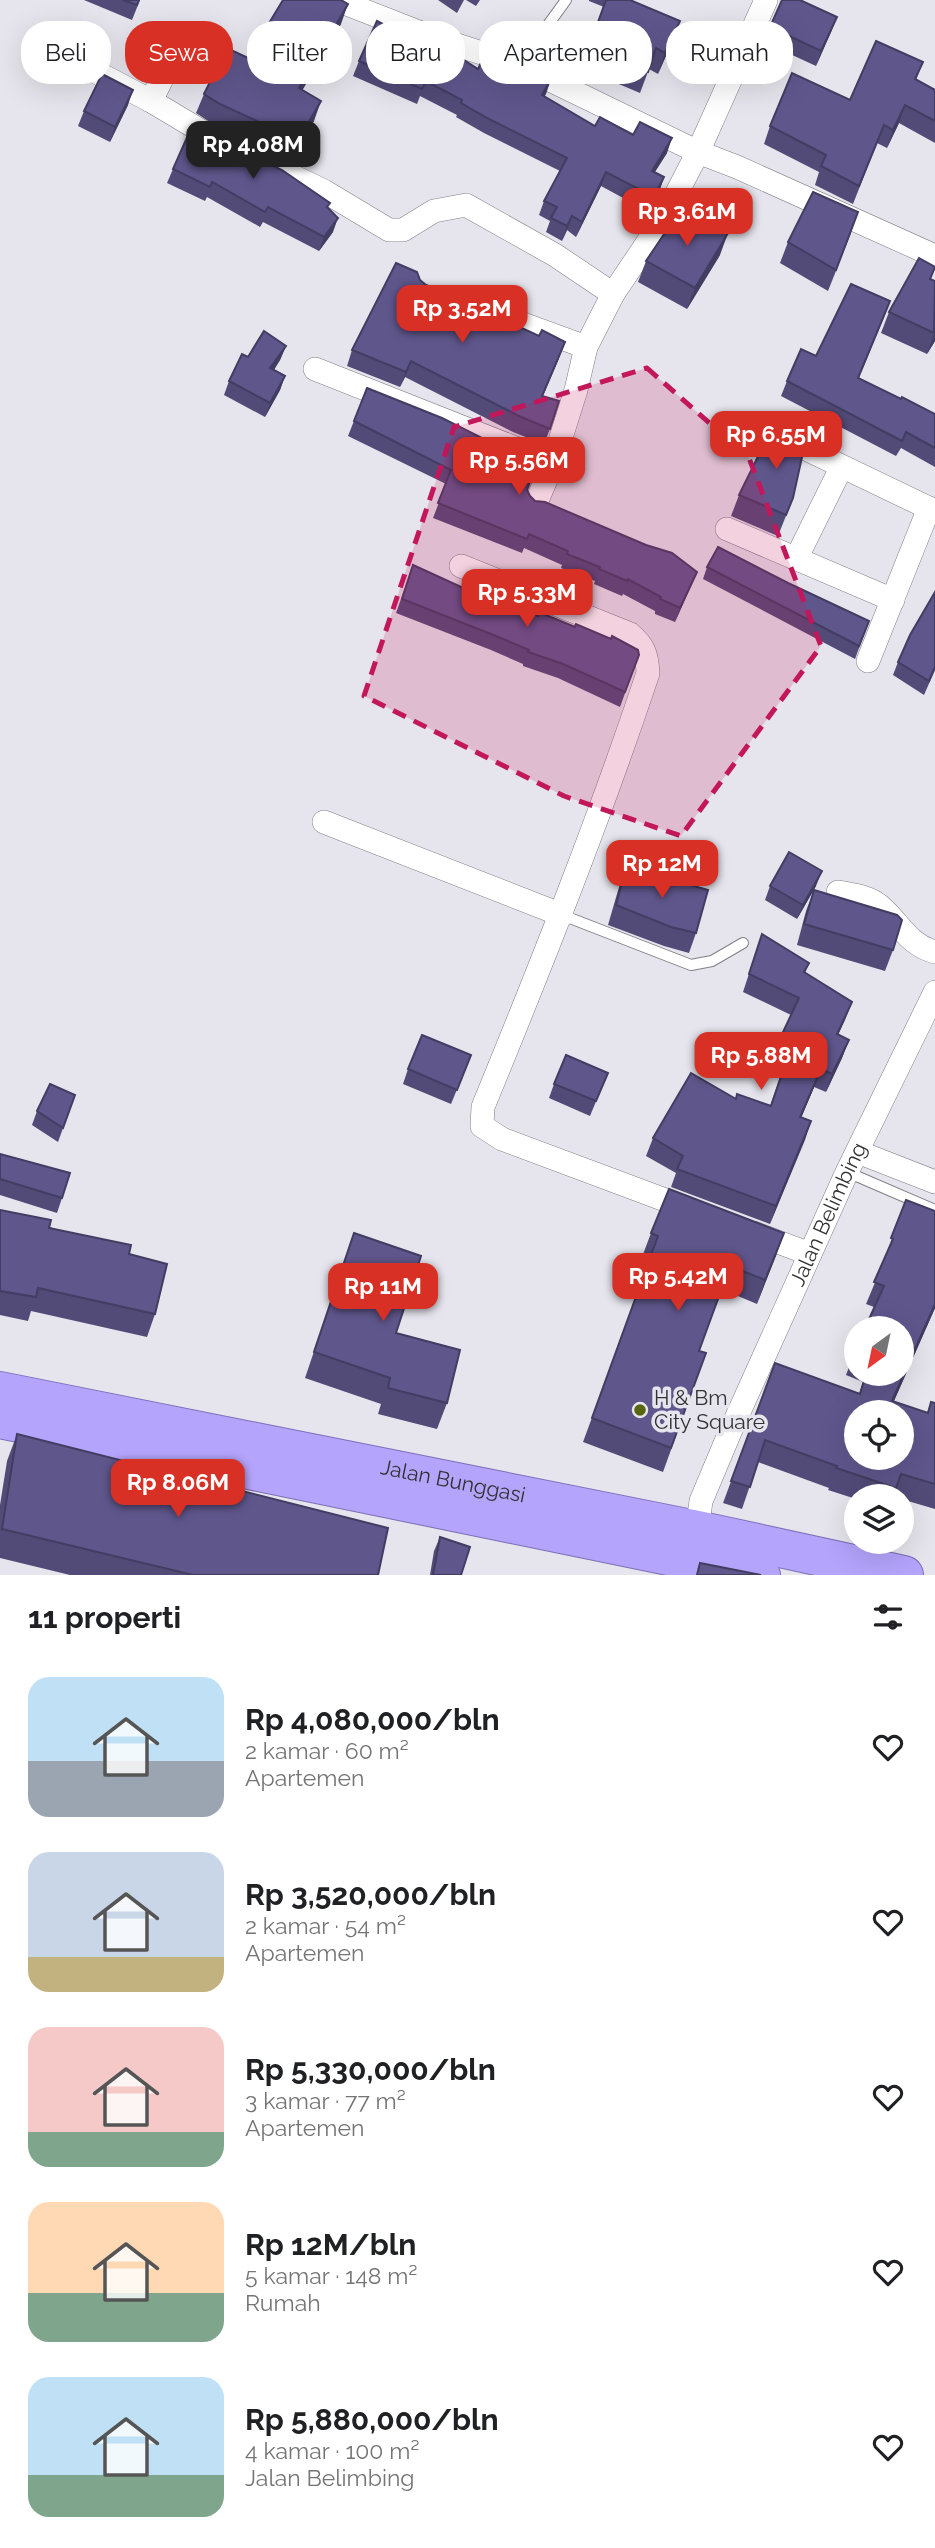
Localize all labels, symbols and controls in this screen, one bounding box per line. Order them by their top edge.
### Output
chip: Beli [21,21,111,84]
chip: Sewa [125,21,233,84]
chip: Filter [247,21,352,84]
chip: Baru [366,21,465,84]
chip: Apartemen [479,21,652,84]
chip: Rumah [666,21,793,84]
pin: Rp 4.08M [181,122,325,181]
text: Rp 4.08M [202,130,304,157]
pin: Rp 3.61M [615,188,759,248]
text: Rp 3.61M [638,197,736,224]
pin: Rp 3.52M [390,286,534,345]
text: Rp 3.52M [413,294,511,321]
pin: Rp 6.55M [704,412,848,471]
text: Rp 6.55M [726,420,826,447]
pin: Rp 5.56M [447,438,591,497]
text: Rp 5.56M [469,446,569,473]
pin: Rp 5.33M [455,570,599,629]
text: Rp 5.33M [478,578,576,605]
pin: Rp 12M [605,841,719,900]
text: Rp 12M [622,849,702,876]
pin: Rp 5.88M [689,1032,833,1092]
text: Rp 5.88M [711,1041,811,1068]
street label: Jalan Belimbing [784,1138,871,1290]
pin: Rp 5.42M [606,1254,750,1313]
text: Rp 5.42M [628,1262,728,1289]
pin: Rp 11M [326,1264,440,1323]
text: Rp 11M [344,1272,422,1299]
north arrow [844,1316,914,1386]
map controls [844,1316,914,1554]
place label: H & Bm City Square [654,1385,765,1434]
button: locate [844,1400,914,1470]
marker: H & Bm City Square [632,1402,648,1418]
street label: Jalan Bunggasi [379,1454,528,1508]
pin: Rp 8.06M [106,1460,250,1519]
text: Rp 8.06M [127,1468,229,1495]
button: layers [844,1484,914,1554]
icon: filters [869,1598,907,1636]
text: 11 properti [28,1600,181,1635]
text: Rp 4,080,000/bln [245,1702,500,1737]
icon: home [84,1705,168,1789]
icon: heart [869,1728,907,1766]
text: 2 kamar · 60 m² [245,1737,409,1764]
text: Apartemen [245,1764,364,1791]
text: Rp 3,520,000/bln [245,1877,496,1912]
icon: home [84,1880,168,1964]
icon: heart [869,1903,907,1941]
text: 2 kamar · 54 m² [245,1912,406,1939]
text: Apartemen [245,1939,364,1966]
text: Rp 5,330,000/bln [245,2052,496,2087]
icon: home [84,2055,168,2139]
icon: heart [869,2078,907,2116]
text: 3 kamar · 77 m² [245,2087,406,2114]
text: Apartemen [245,2114,364,2141]
text: Rp 12M/bln [245,2227,416,2262]
icon: home [84,2230,168,2314]
icon: heart [869,2253,907,2291]
text: 5 kamar · 148 m² [245,2262,417,2289]
text: Rumah [245,2289,321,2316]
text: Rp 5,880,000/bln [245,2402,499,2437]
icon: home [84,2405,168,2489]
icon: heart [869,2428,907,2466]
text: 4 kamar · 100 m² [245,2437,419,2464]
text: Jalan Belimbing [245,2464,415,2491]

